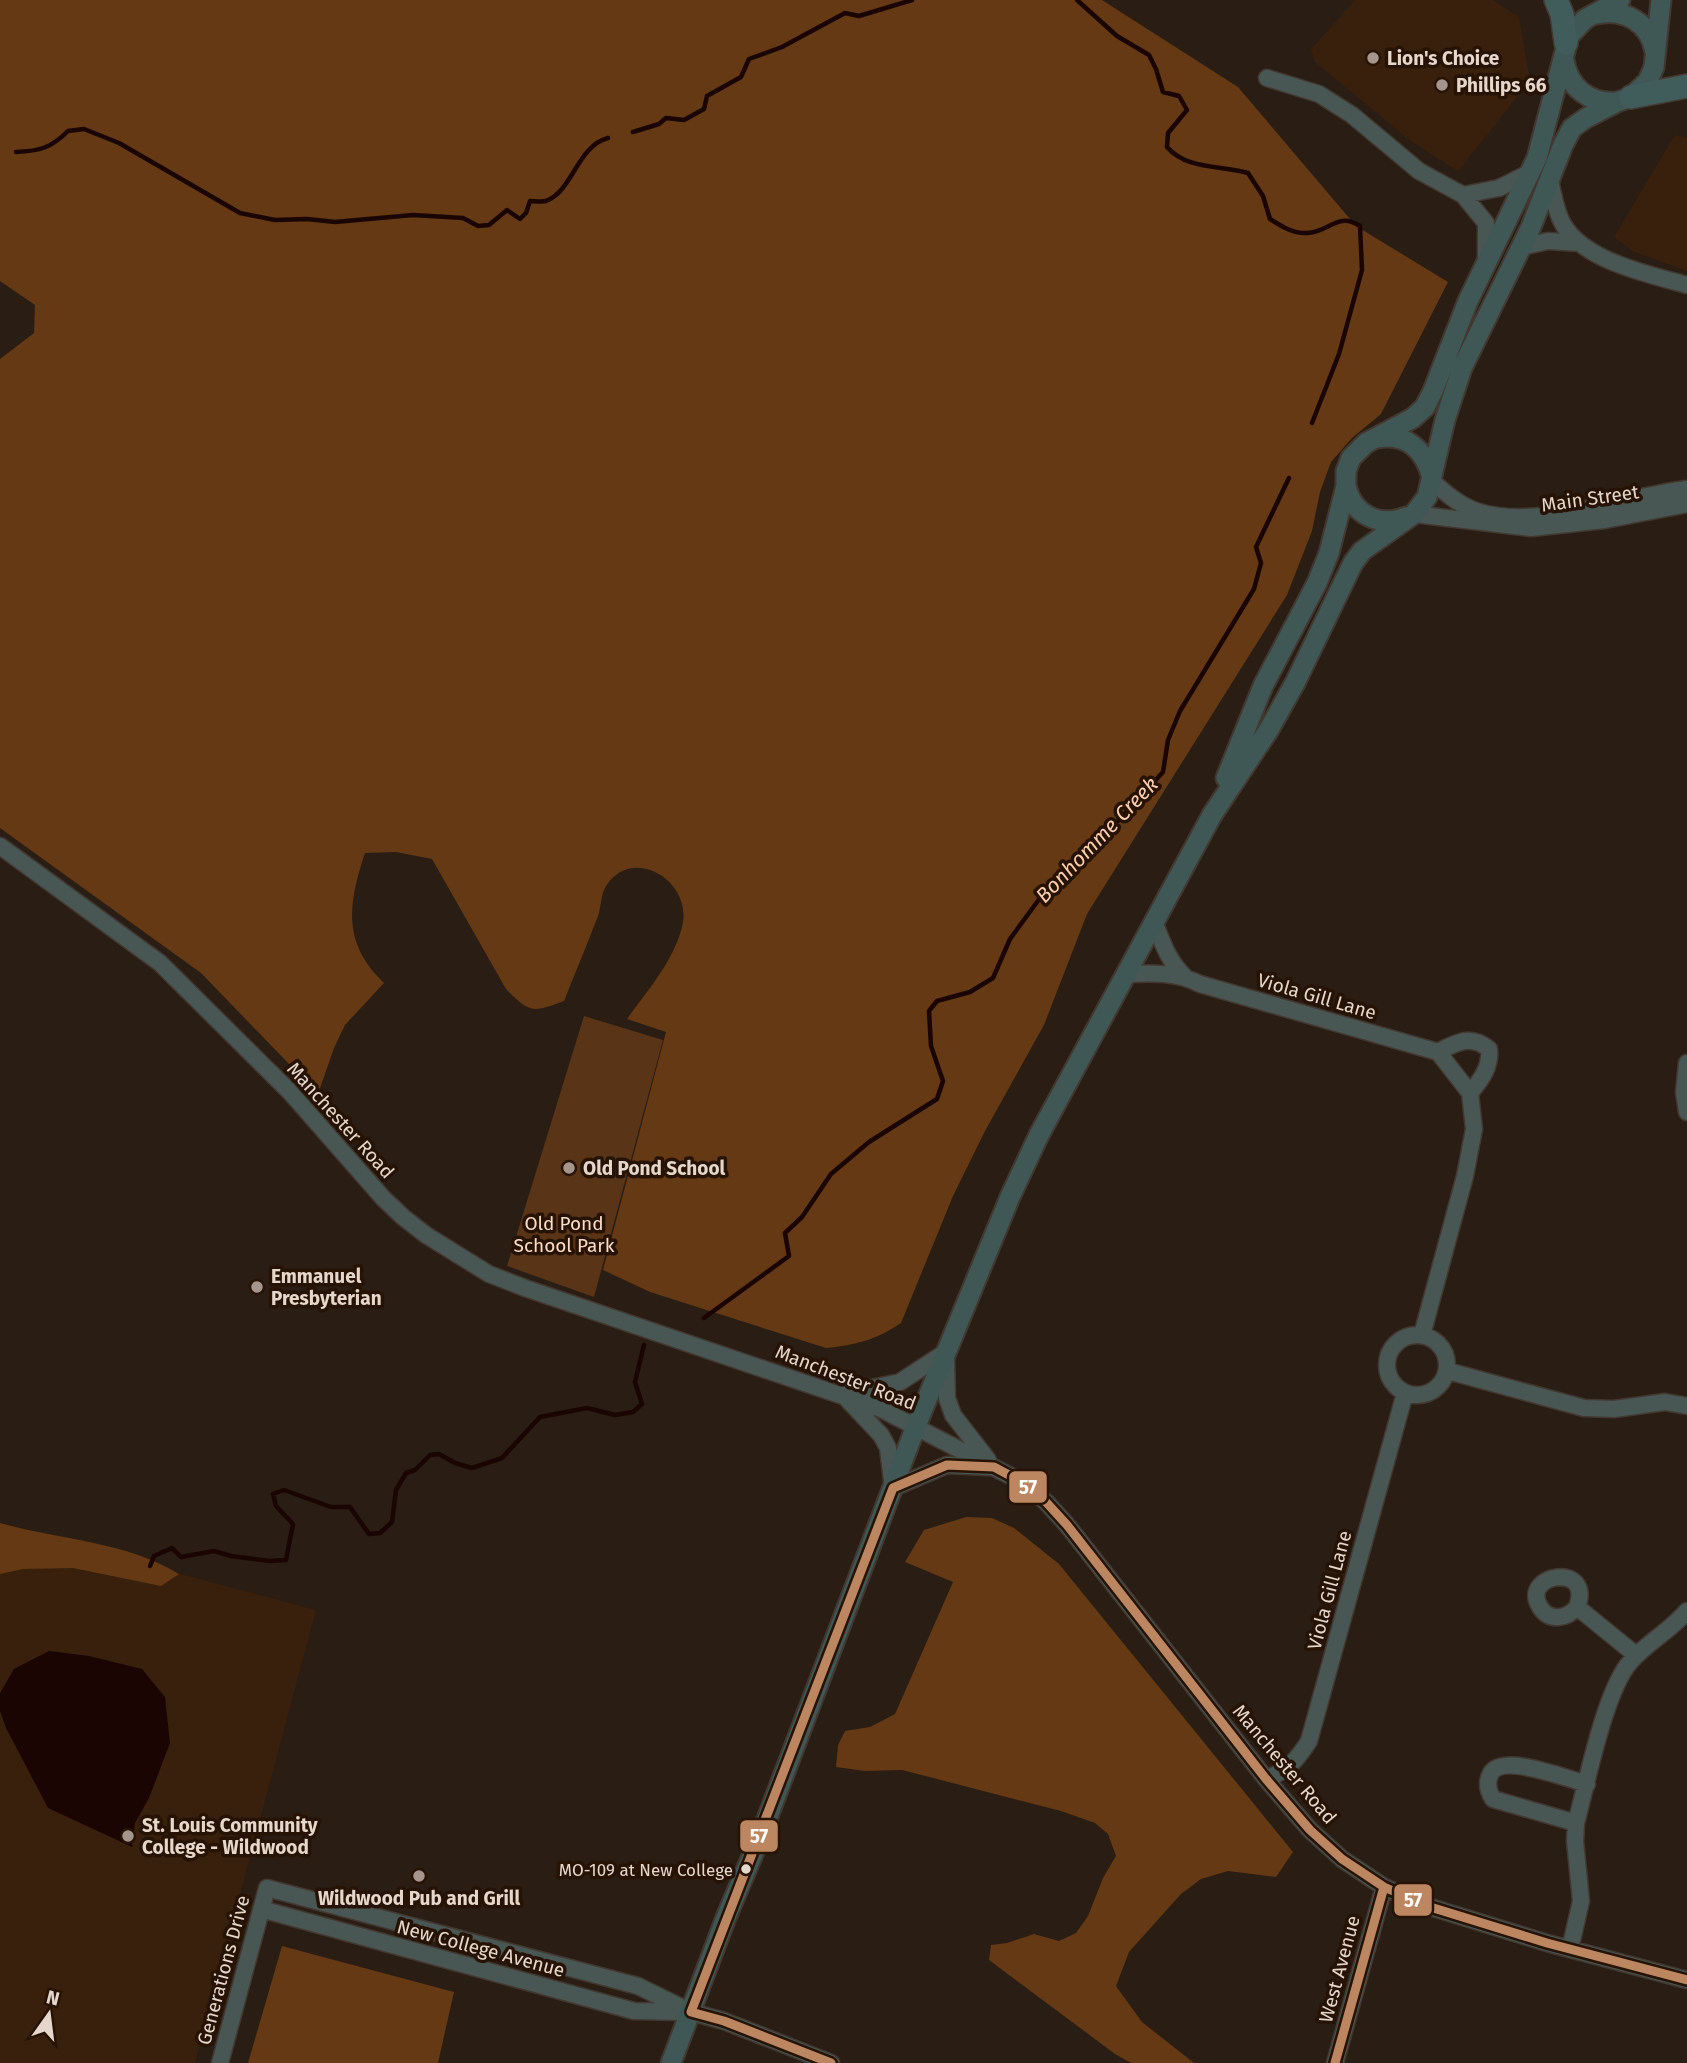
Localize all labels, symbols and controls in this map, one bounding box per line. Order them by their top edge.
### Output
place label: Lion's Choice [1387,47,1499,70]
marker: Lion's Choice [1365,50,1381,66]
place label: Phillips 66 [1456,74,1547,97]
marker: Phillips 66 [1434,77,1450,93]
street label: Main Street [1540,480,1640,517]
water label: Bonhomme Creek [1030,772,1164,908]
street label: Viola Gill Lane [1255,969,1379,1024]
street label: Manchester Road [282,1057,399,1183]
place label: Old Pond School [583,1157,725,1180]
marker: Old Pond School [561,1160,577,1176]
park label: Old Pond School Park [514,1212,615,1257]
place label: Emmanuel Presbyterian [271,1265,382,1310]
marker: Emmanuel Presbyterian [249,1279,265,1295]
street label: Manchester Road [772,1340,919,1415]
line badge: 57 [1008,1470,1048,1504]
text: 57 [1019,1476,1037,1499]
street label: Viola Gill Lane [1303,1528,1356,1652]
street label: Manchester Road [1228,1700,1341,1829]
place label: St. Louis Community College - Wildwood [142,1814,318,1859]
line badge: 57 [739,1819,779,1853]
text: 57 [750,1825,768,1848]
marker: St. Louis Community College - Wildwood [120,1828,136,1844]
place label: MO-109 at New College [559,1860,733,1881]
marker: MO-109 at New College [739,1862,753,1876]
marker: Wildwood Pub and Grill [411,1868,427,1884]
line badge: 57 [1393,1883,1433,1917]
place label: Wildwood Pub and Grill [318,1887,520,1910]
text: 57 [1404,1889,1422,1912]
street label: Generations Drive [192,1893,254,2047]
street label: West Avenue [1314,1913,1365,2025]
street label: New College Avenue [394,1915,567,1982]
north arrow [14,1979,84,2049]
text: N [44,1985,62,2011]

